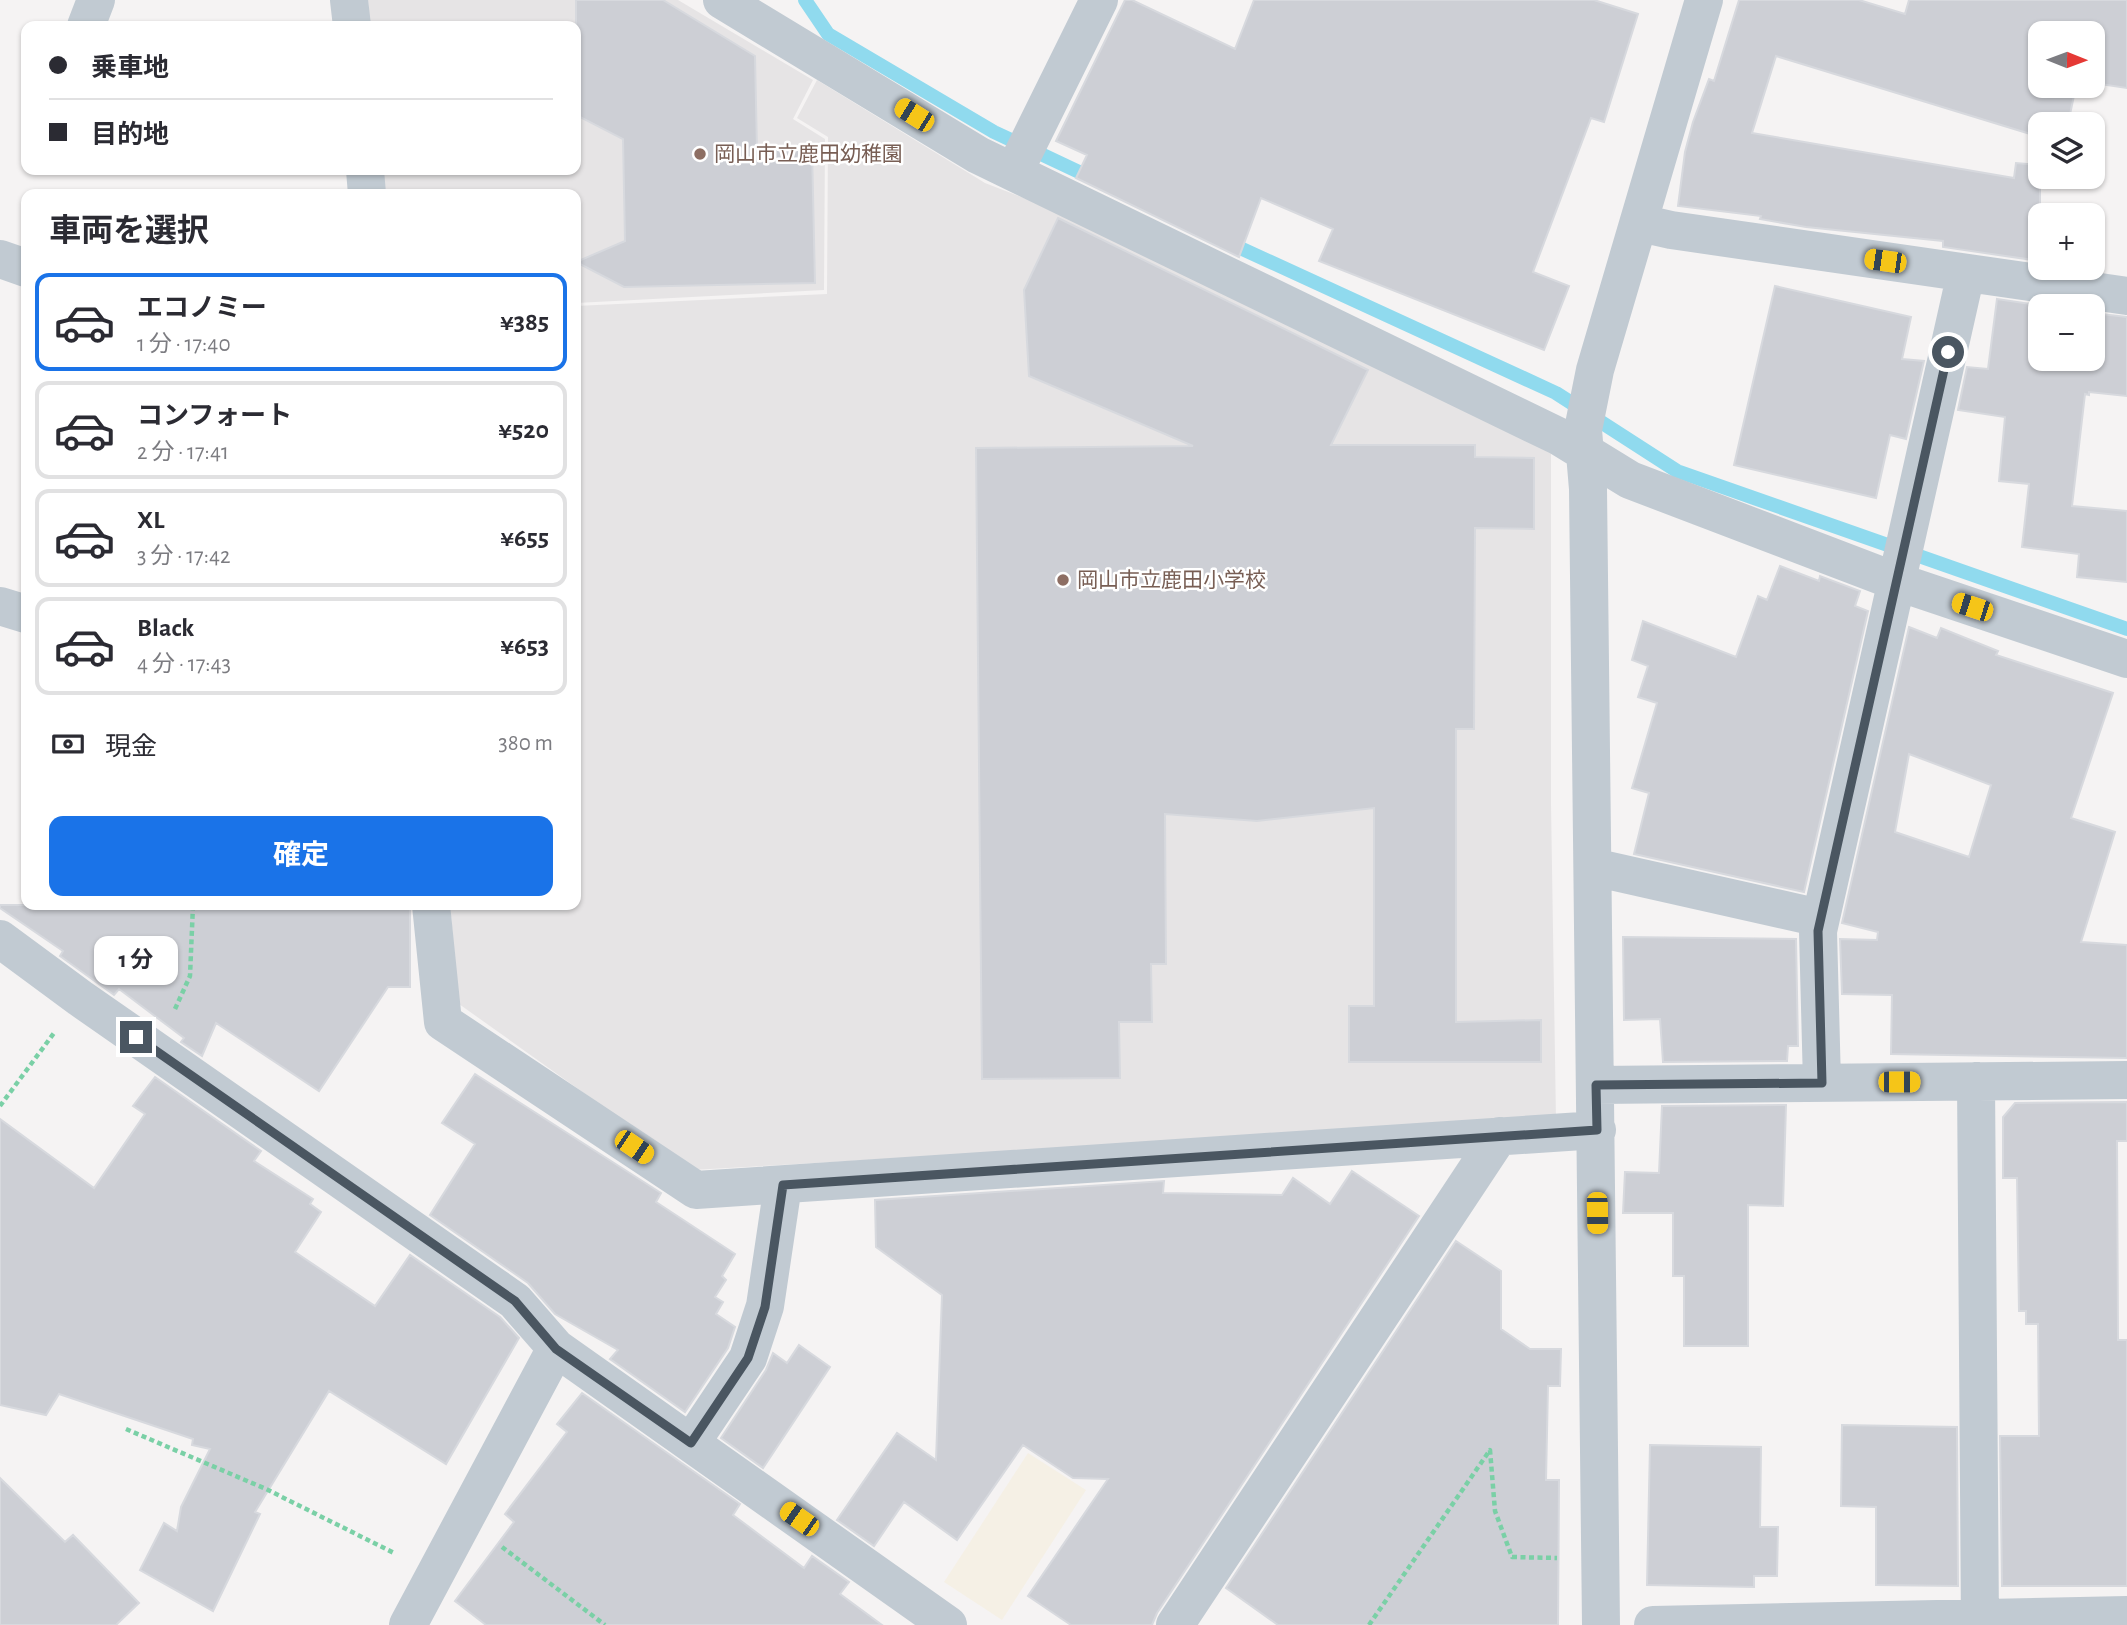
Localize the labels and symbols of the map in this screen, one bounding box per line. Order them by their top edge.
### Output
north arrow [2028,21,2105,98]
car [891,95,938,135]
place label: 岡山市立鹿田幼稚園 [714,143,903,165]
marker: 岡山市立鹿田幼稚園 [692,146,708,162]
car [1863,248,1908,274]
route start [1932,336,1964,368]
place label: 岡山市立鹿田小学校 [1077,569,1266,591]
marker: 岡山市立鹿田小学校 [1055,572,1071,588]
car [1949,591,1996,623]
callout: 1 分 [94,936,178,984]
route end [120,1021,152,1053]
car [1879,1072,1921,1093]
car [611,1127,658,1167]
car [1587,1192,1608,1234]
car [776,1498,823,1540]

